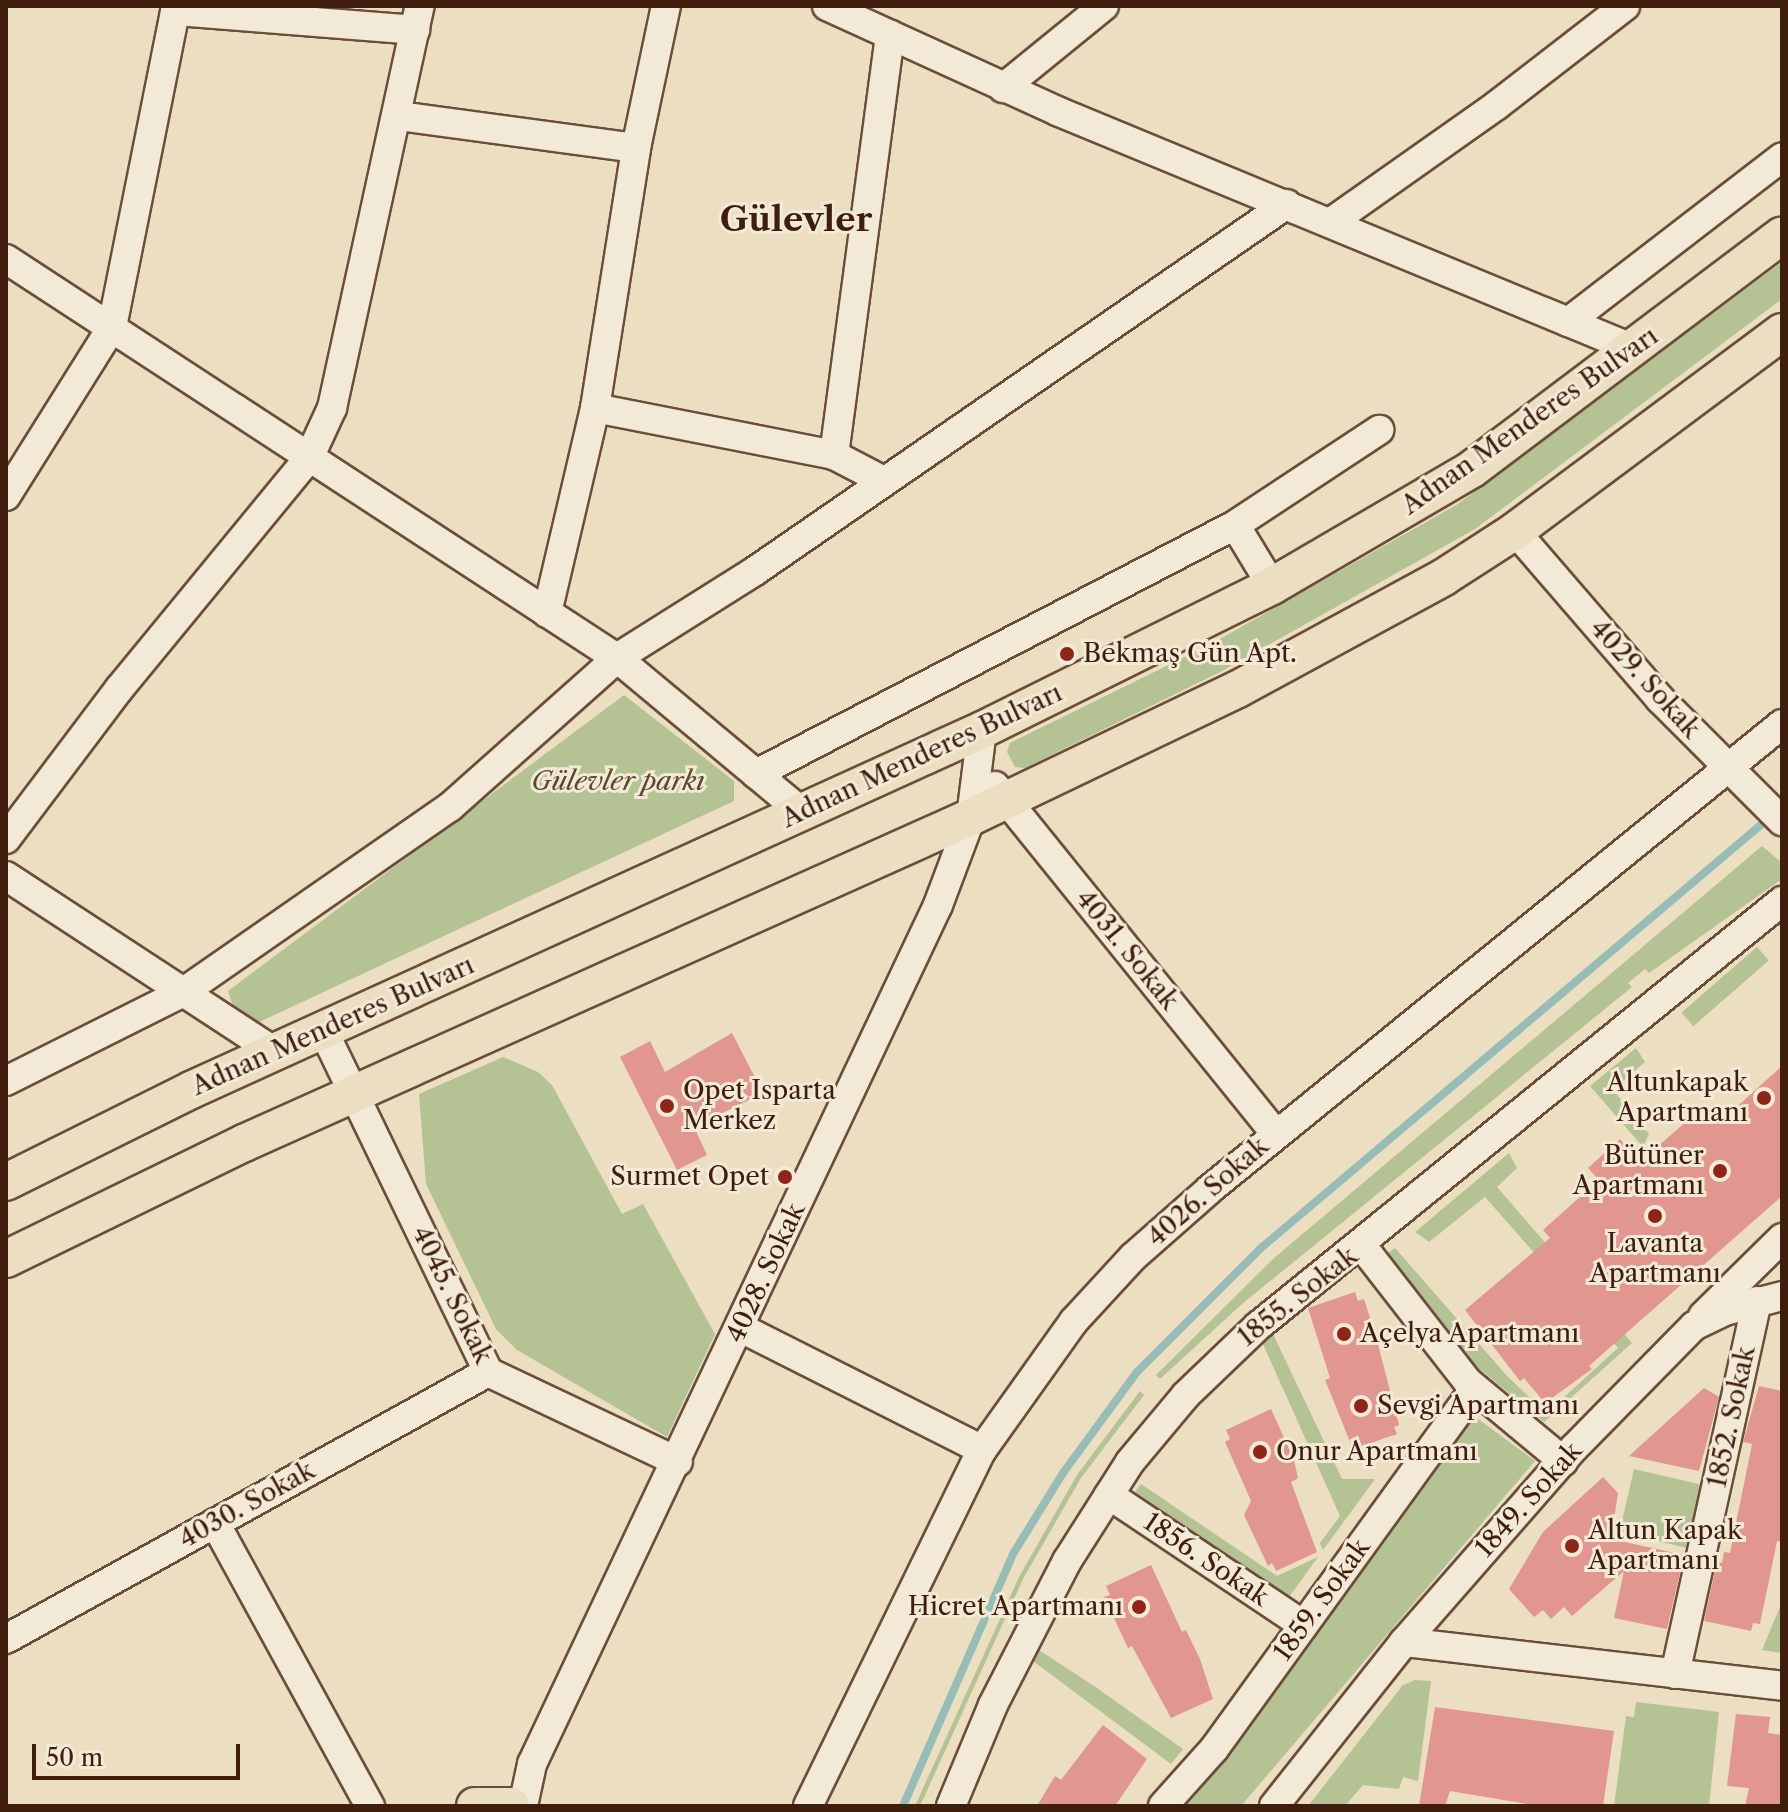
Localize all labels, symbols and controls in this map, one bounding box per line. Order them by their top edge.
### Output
district label: Gülevler [720,200,872,240]
street label: Adnan Menderes Bulvarı [1396,321,1664,521]
street label: 4029. Sokak [1584,613,1706,745]
place label: Bekmaş Gün Apt. [1083,638,1298,670]
marker: Bekmaş Gün Apt. [1058,645,1076,663]
street label: Adnan Menderes Bulvarı [777,677,1067,835]
park label: Gülevler parkı [531,766,705,798]
street label: 4031. Sokak [1069,884,1185,1016]
street label: Adnan Menderes Bulvarı [187,950,479,1102]
place label: Altunkapak Apartmanı [1607,1067,1748,1128]
place label: Opet Isparta Merkez [683,1075,836,1136]
marker: Altunkapak Apartmanı [1755,1089,1773,1107]
marker: Opet Isparta Merkez [658,1097,676,1115]
street label: 4026. Sokak [1141,1131,1275,1253]
place label: Bütüner Apartmanı [1573,1140,1704,1202]
place label: Surmet Opet [610,1161,769,1193]
marker: Bütüner Apartmanı [1711,1162,1729,1180]
marker: Surmet Opet [776,1168,794,1186]
street label: 4028. Sokak [720,1198,812,1348]
marker: Lavanta Apartmanı [1646,1207,1664,1225]
street label: 4045. Sokak [405,1221,499,1369]
place label: Lavanta Apartmanı [1589,1228,1721,1290]
street label: 1855. Sokak [1232,1241,1364,1353]
place label: Açelya Apartmanı [1360,1318,1581,1350]
marker: Açelya Apartmanı [1335,1325,1353,1343]
street label: 1852. Sokak [1702,1343,1762,1491]
place label: Sevgi Apartmanı [1377,1390,1580,1422]
marker: Sevgi Apartmanı [1352,1397,1370,1415]
place label: Onur Apartmanı [1276,1436,1479,1468]
street label: 1849. Sokak [1469,1436,1589,1564]
marker: Onur Apartmanı [1251,1443,1269,1461]
street label: 4030. Sokak [174,1455,320,1555]
street label: 1856. Sokak [1138,1507,1274,1613]
place label: Altun Kapak Apartmanı [1588,1515,1742,1576]
street label: 1859. Sokak [1267,1533,1377,1667]
marker: Altun Kapak Apartmanı [1563,1537,1581,1555]
place label: Hicret Apartmanı [907,1591,1123,1623]
marker: Hicret Apartmanı [1130,1598,1148,1616]
scale bar [36,1728,244,1778]
text: 50 m [46,1743,103,1772]

